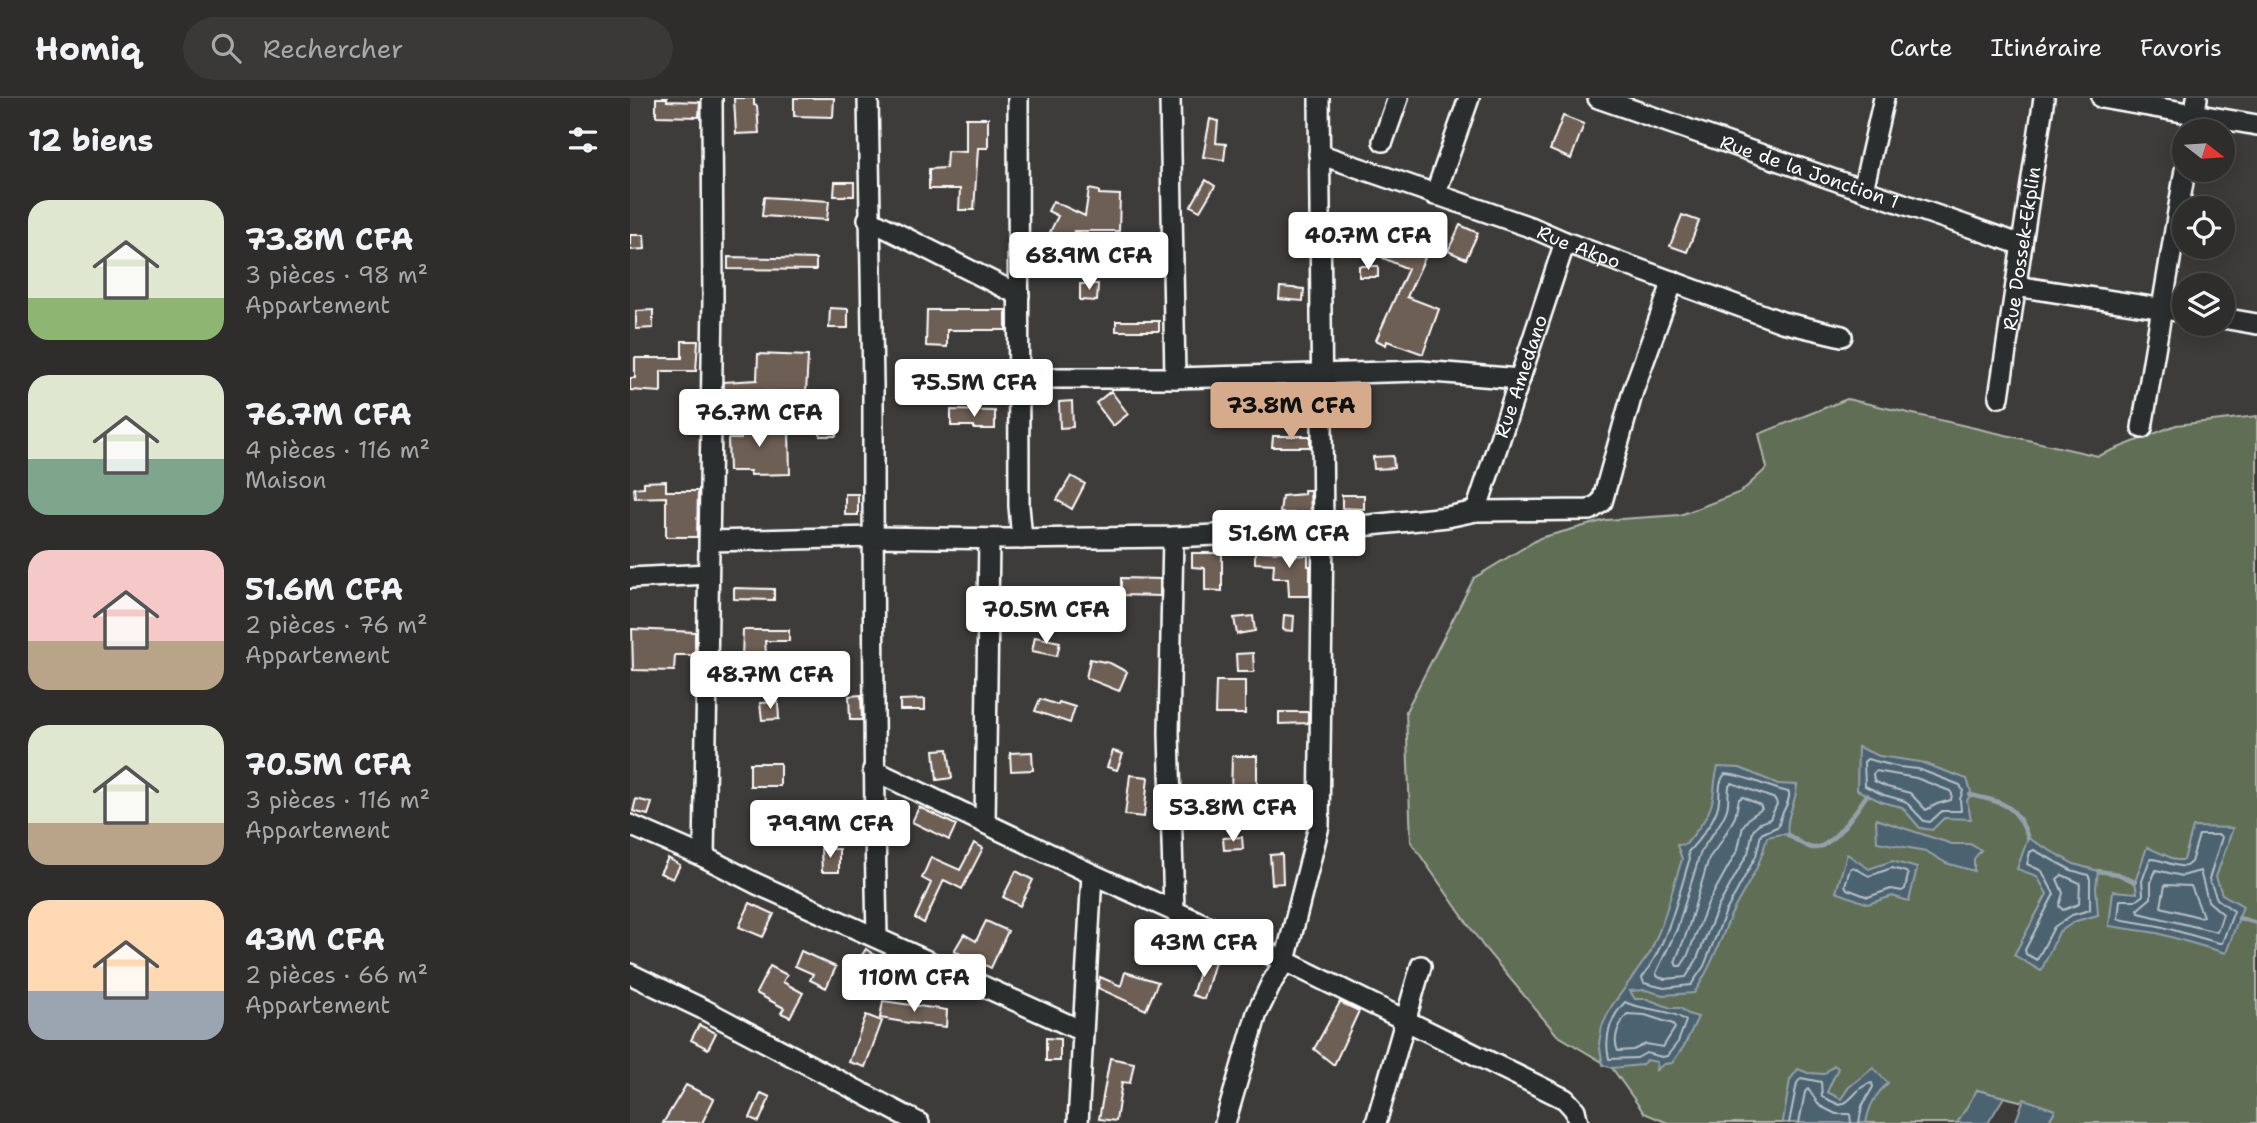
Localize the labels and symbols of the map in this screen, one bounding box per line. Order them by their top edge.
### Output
north arrow [2172,119,2235,182]
street label: Rue de la Jonction 1 [1717,129,1902,214]
street label: Rue Dossek-Ekplin [1997,165,2046,332]
pin: 40.7M CFA [1288,212,1448,272]
street label: Rue Akpo [1533,219,1624,274]
pin: 68.9M CFA [1009,232,1169,292]
street label: Rue Amedano [1489,311,1553,441]
pin: 75.5M CFA [894,360,1054,419]
pin: 73.8M CFA [1211,382,1371,442]
pin: 76.7M CFA [679,390,839,449]
pin: 51.6M CFA [1209,510,1369,570]
pin: 70.5M CFA [966,587,1126,646]
pin: 48.7M CFA [690,652,850,711]
pin: 53.8M CFA [1153,784,1313,844]
pin: 79.9M CFA [750,800,910,860]
pin: 43M CFA [1139,920,1269,979]
pin: 110M CFA [842,954,986,1014]

